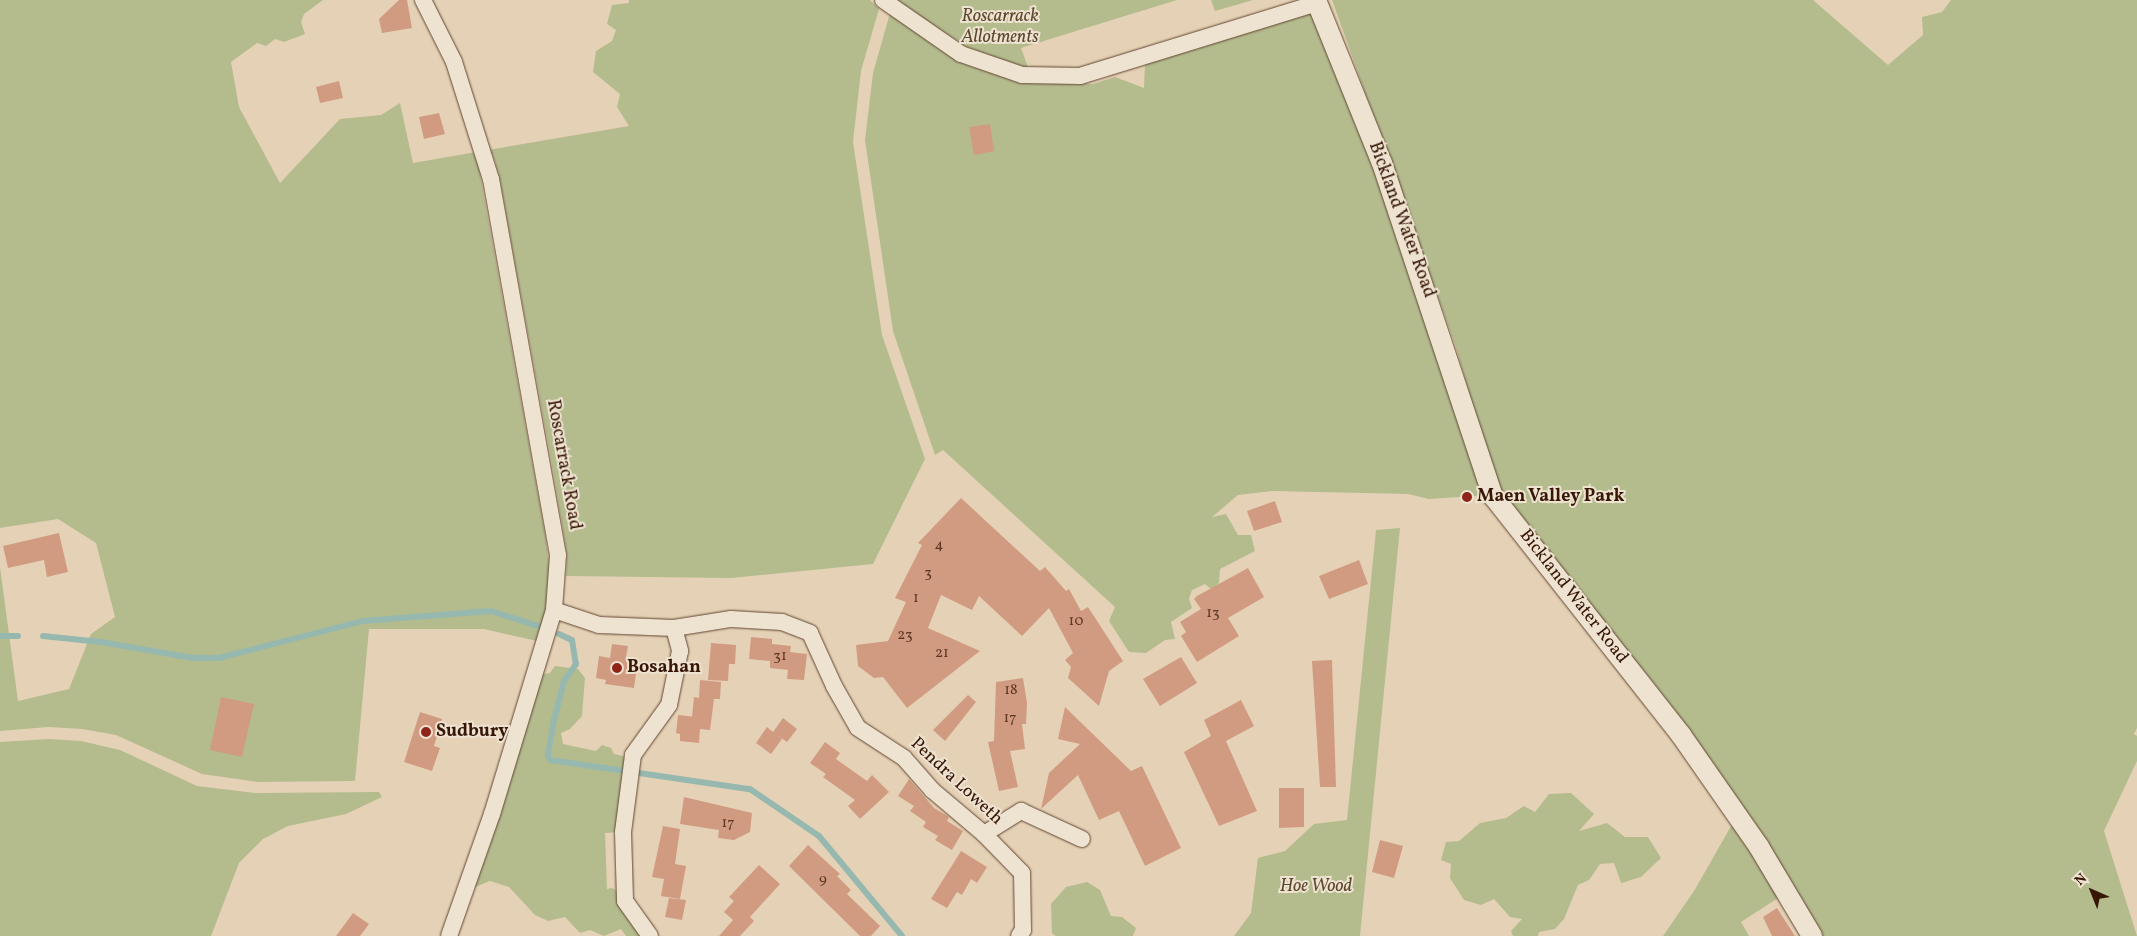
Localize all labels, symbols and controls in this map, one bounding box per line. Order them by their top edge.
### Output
park label: Roscarrack Allotments [961,7,1039,50]
street label: Bickland Water Road [1363,139,1439,301]
street label: Roscarrack Road [541,398,585,532]
place label: Maen Valley Park [1477,486,1625,508]
marker: Maen Valley Park [1461,491,1473,503]
street label: Bickland Water Road [1514,525,1632,669]
house number: 4 [935,537,943,555]
house number: 3 [924,565,932,583]
house number: 1 [913,590,919,608]
house number: 13 [1206,605,1220,623]
house number: 10 [1069,613,1083,631]
house number: 23 [897,627,913,645]
house number: 21 [935,645,949,663]
house number: 31 [773,648,787,666]
place label: Bosahan [627,657,701,679]
marker: Bosahan [611,662,623,674]
house number: 18 [1004,682,1018,700]
house number: 17 [1003,710,1017,728]
place label: Sudbury [436,721,508,743]
marker: Sudbury [420,726,432,738]
street label: Pendra Loweth [905,734,1007,830]
house number: 17 [721,815,735,833]
north arrow [2067,866,2117,916]
text: N [2071,869,2091,890]
house number: 9 [819,871,827,889]
park label: Hoe Wood [1280,876,1352,898]

